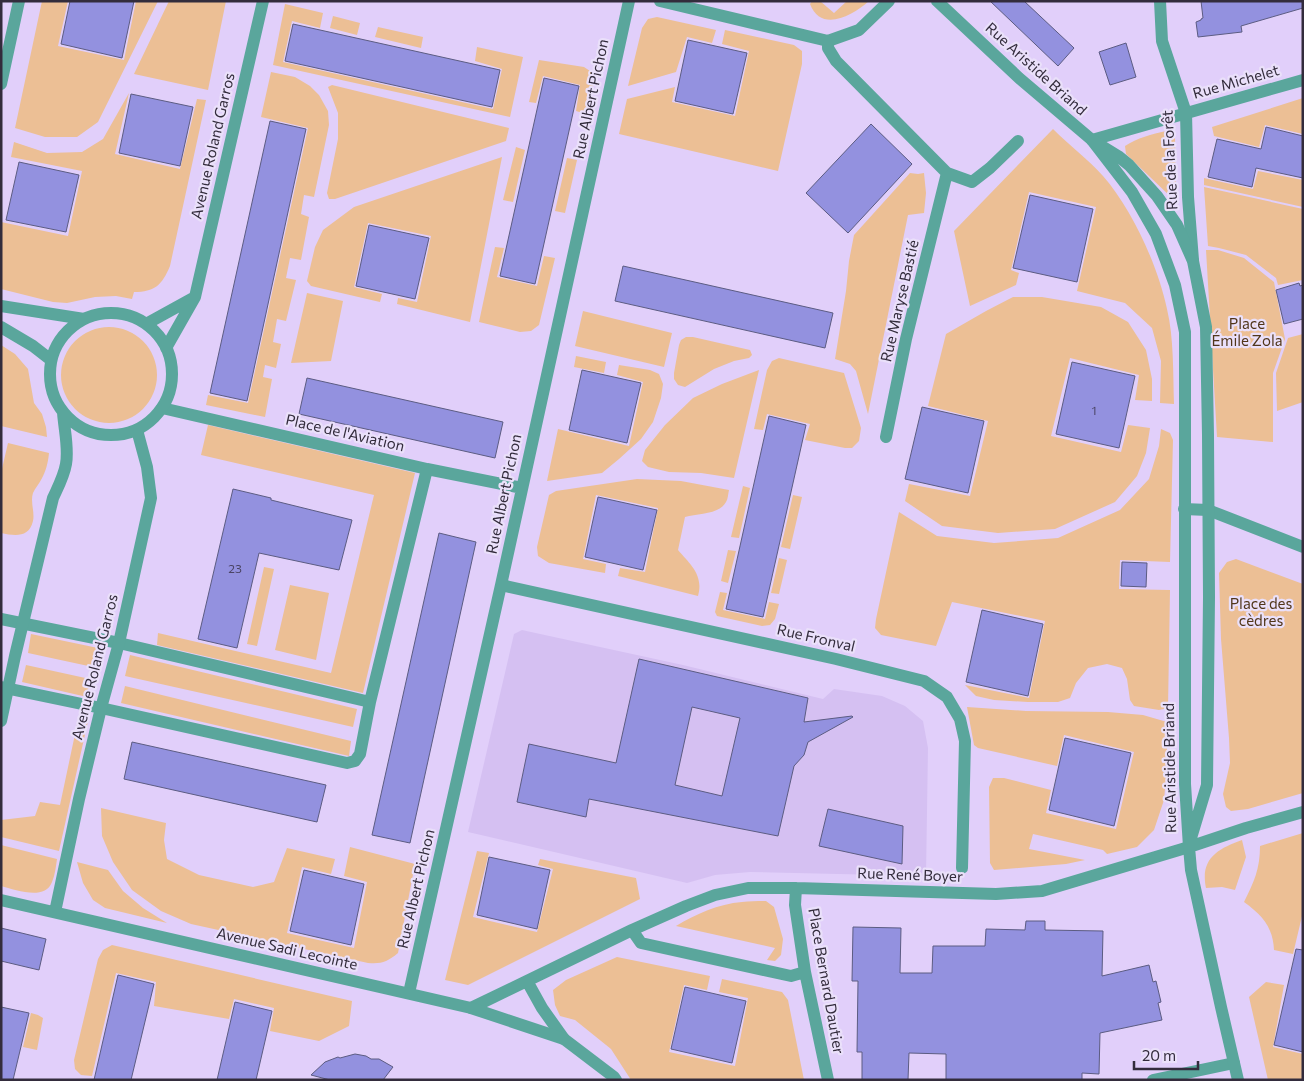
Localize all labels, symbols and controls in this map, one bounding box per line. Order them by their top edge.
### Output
street label: Rue Aristide Briand [982,18,1091,119]
street label: Rue Albert Pichon [569,37,612,160]
street label: Rue Michelet [1190,60,1281,102]
street label: Avenue Roland Garros [186,71,238,221]
street label: Rue de la Forêt [1157,110,1181,210]
street label: Rue Maryse Bastié [876,238,922,364]
park label: Place Émile Zola [1211,314,1283,349]
house number: 1 [1091,403,1097,417]
street label: Place de l'Aviation [284,410,406,454]
street label: Rue Albert Pichon [482,432,525,555]
house number: 23 [228,561,242,575]
street label: Avenue Roland Garros [67,592,121,741]
park label: Place des cèdres [1230,594,1293,629]
street label: Rue Fronval [775,619,857,655]
street label: Rue Aristide Briand [1159,703,1179,833]
street label: Rue Albert Pichon [393,827,438,950]
street label: Rue René Boyer [857,863,963,885]
street label: Place Bernard Dautier [805,907,849,1055]
street label: Avenue Sadi Lecointe [215,923,360,973]
scale bar [1134,1038,1198,1070]
text: 20 m [1142,1046,1176,1064]

